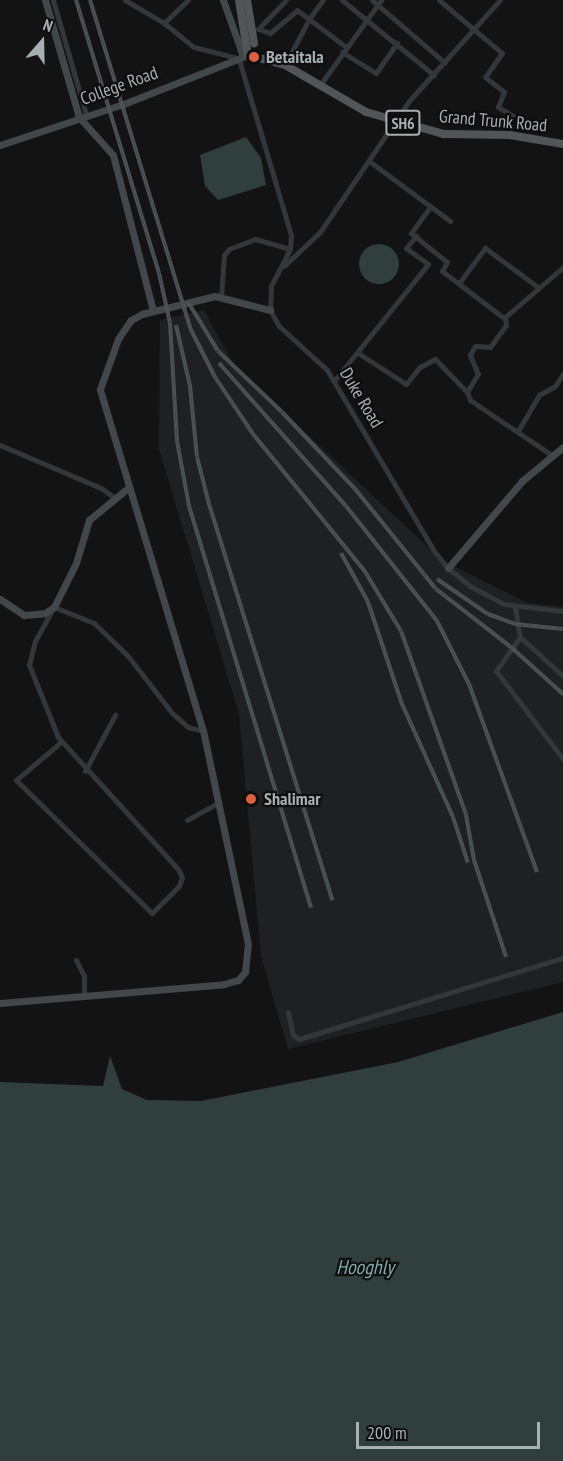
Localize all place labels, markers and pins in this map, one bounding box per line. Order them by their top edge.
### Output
place label: Betaitala [266,46,324,68]
marker: Betaitala [247,50,261,64]
place label: Shalimar [264,788,320,810]
marker: Shalimar [242,790,260,808]

